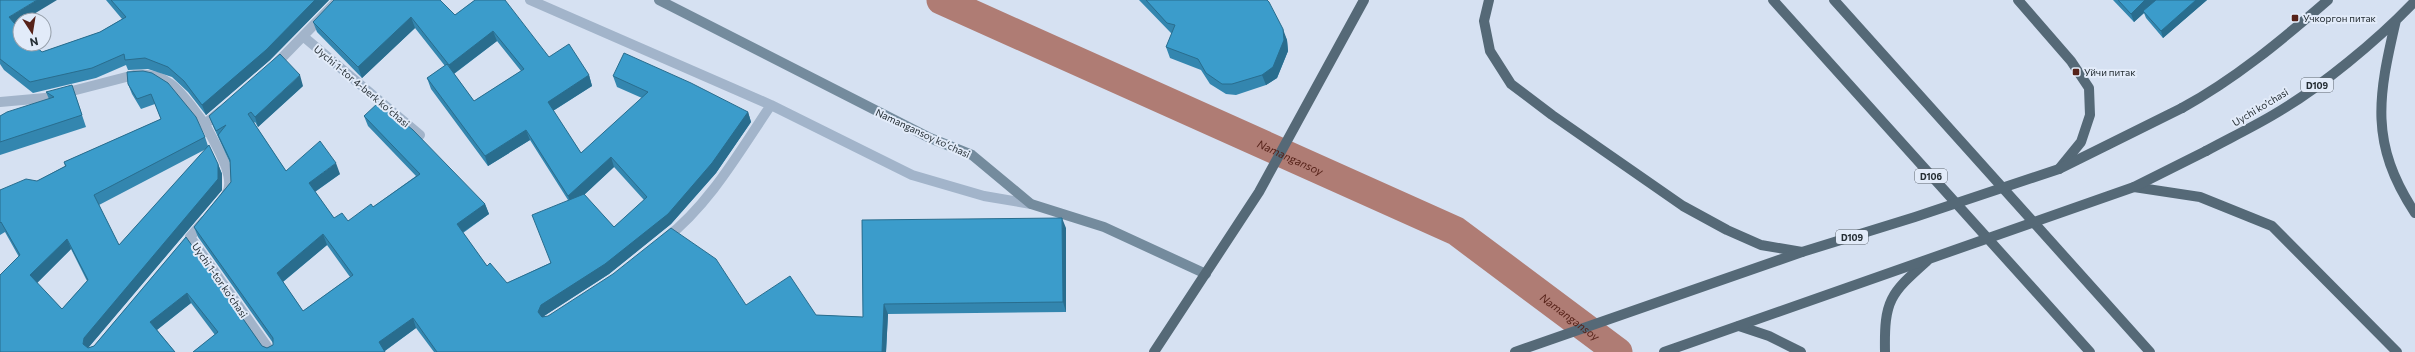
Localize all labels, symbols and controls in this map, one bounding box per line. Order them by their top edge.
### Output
north arrow [12,12,52,52]
place label: Учкоргон питак [2303,12,2377,24]
marker: Учкоргон питак [2290,13,2300,23]
text: N [29,35,40,49]
street label: Uychi 1-tor 4-berk koʻchasi [312,42,412,130]
place label: Уйчи питак [2084,66,2136,78]
marker: Уйчи питак [2071,67,2081,77]
road number: D109 [2301,78,2333,92]
street label: Uychi ko’chasi [2230,86,2290,128]
street label: Namangansoy koʻchasi [874,106,972,160]
water label: Namangansoy [1256,136,1326,177]
road number: D106 [1915,169,1947,183]
road number: D109 [1836,230,1868,244]
street label: Uychi 1-tor koʻchasi [190,240,250,320]
water label: Namangansoy [1538,290,1603,343]

